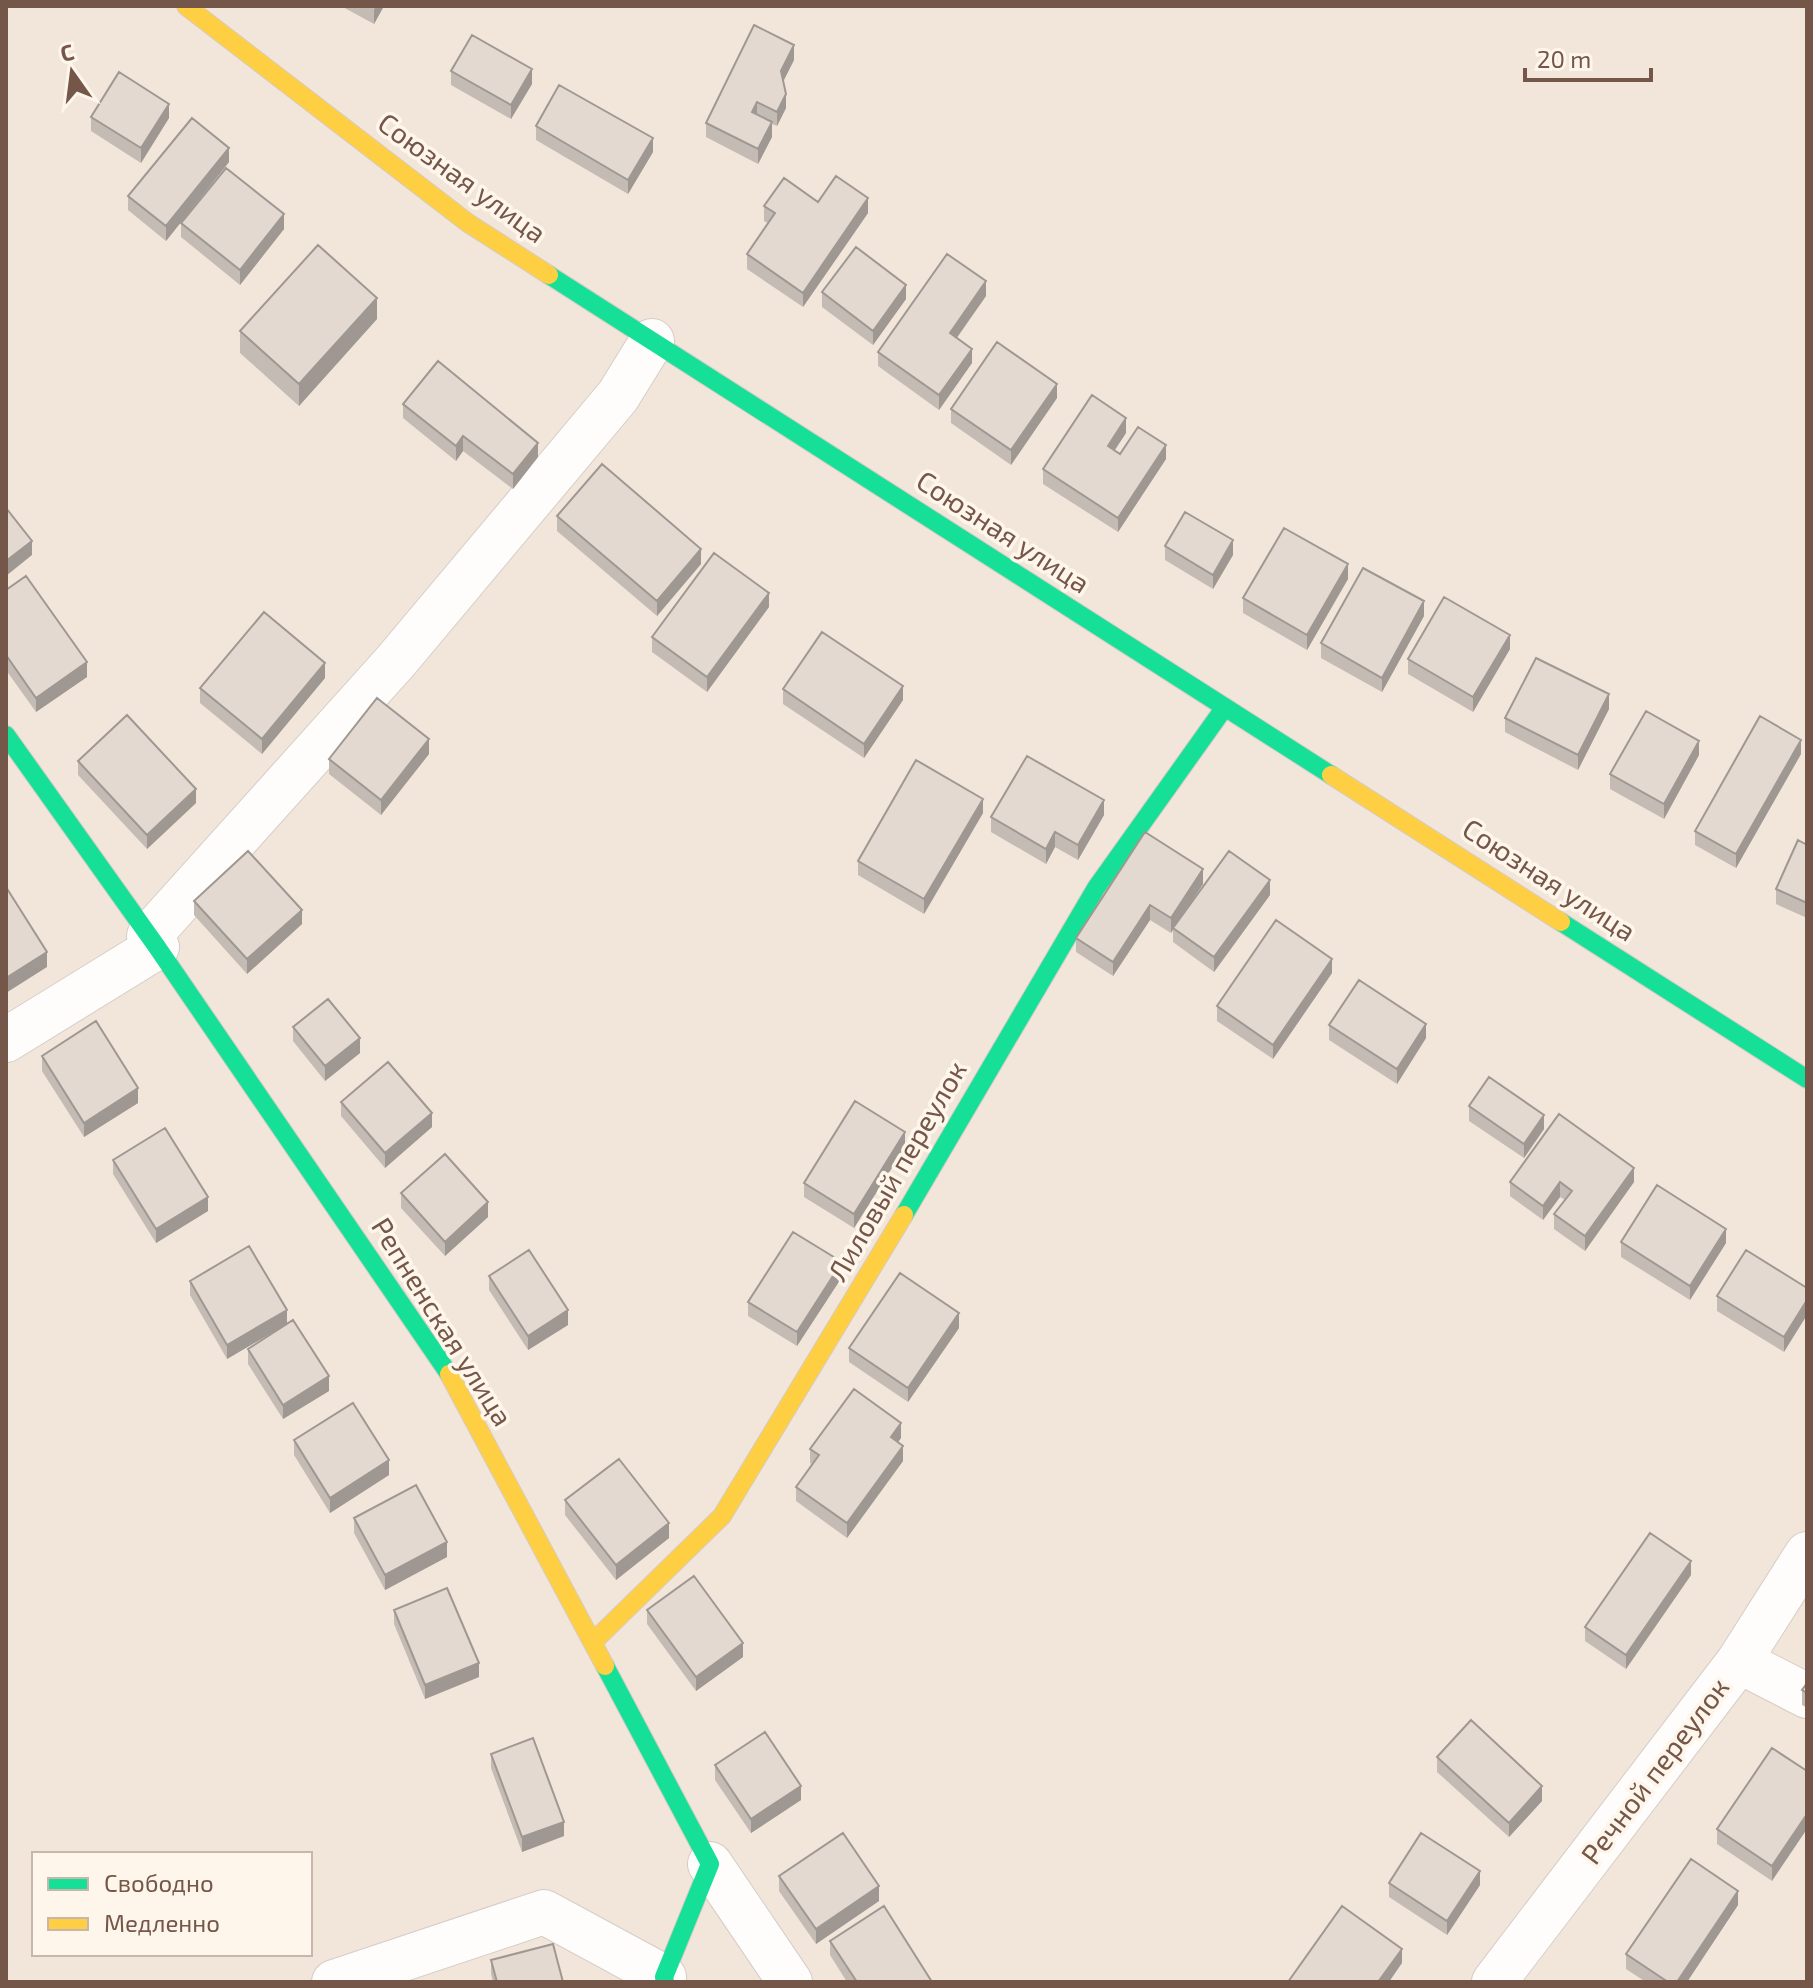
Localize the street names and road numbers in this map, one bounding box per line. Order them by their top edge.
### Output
street label: Союзная улица [372,105,553,250]
street label: Союзная улица [911,463,1096,600]
street label: Союзная улица [1457,811,1642,948]
street label: Лиловый переулок [819,1055,973,1286]
street label: Репненская улица [365,1211,521,1432]
street label: Речной переулок [1573,1670,1735,1870]

